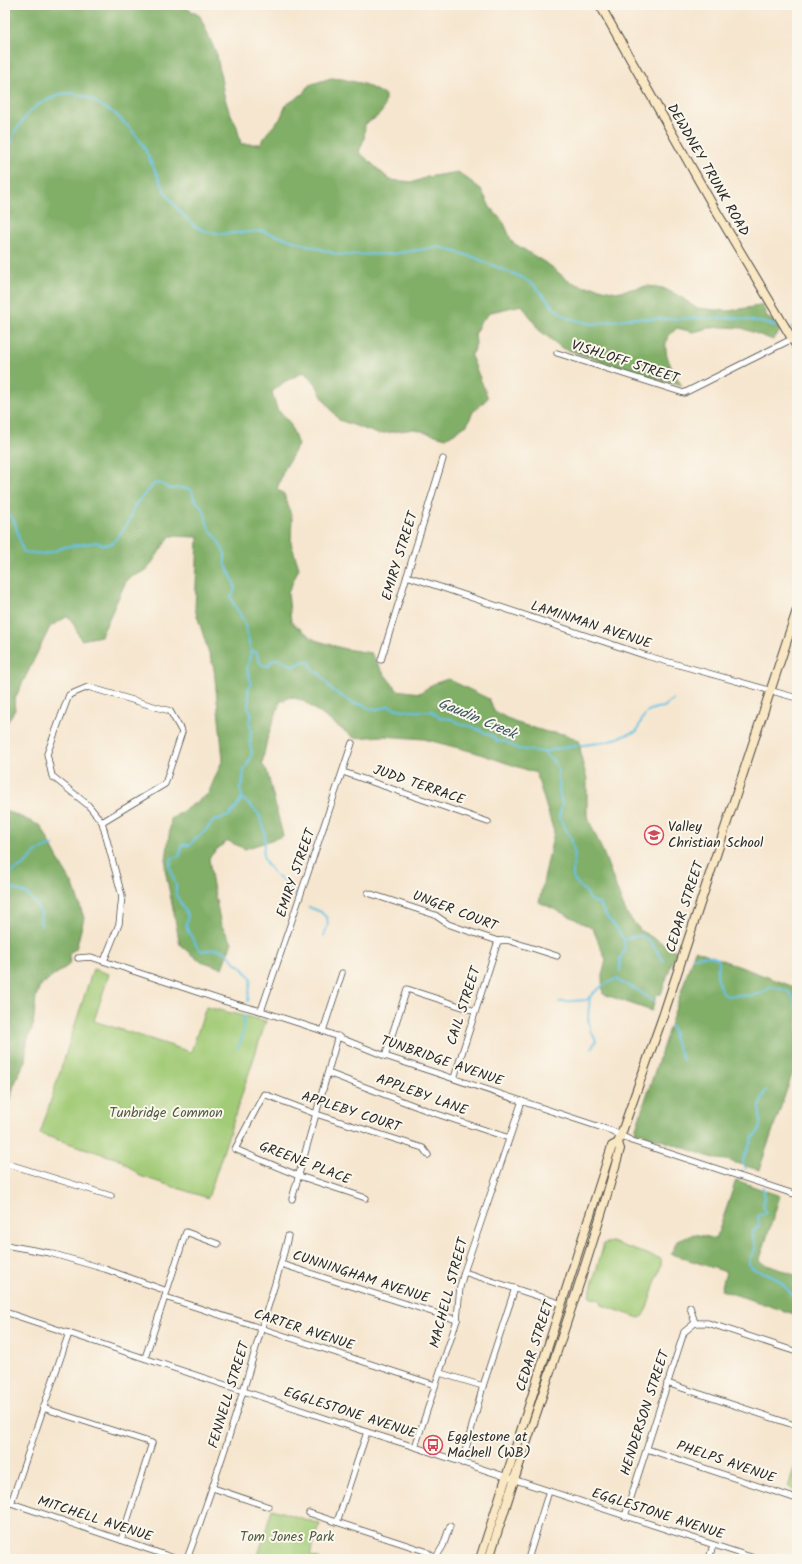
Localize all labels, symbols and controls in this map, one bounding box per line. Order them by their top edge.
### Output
street label: DEWDNEY TRUNK ROAD [661,99,755,241]
street label: VISHLOFF STREET [568,334,683,390]
street label: EMIRY STREET [376,507,424,603]
street label: LAMINMAN AVENUE [528,595,655,655]
water label: Gaudin Creek [434,692,522,747]
street label: JUDD TERRACE [370,759,469,811]
place label: Valley Christian School [668,816,764,854]
street label: EMIRY STREET [271,824,322,920]
school or university icon: Valley Christian School [643,824,665,846]
street label: CEDAR STREET [660,857,711,956]
street label: UNGER COURT [409,885,502,938]
street label: CAIL STREET [441,962,488,1048]
street label: TUNBRIDGE AVENUE [378,1030,507,1093]
street label: APPLEBY LANE [373,1068,472,1122]
street label: APPLEBY COURT [299,1086,405,1139]
park label: Tunbridge Common [109,1102,223,1124]
street label: GREENE PLACE [256,1135,355,1191]
street label: MACHELL STREET [424,1234,475,1351]
street label: CUNNINGHAM AVENUE [290,1244,433,1310]
street label: CEDAR STREET [510,1296,561,1395]
street label: CARTER AVENUE [251,1303,358,1357]
street label: FENNELL STREET [202,1337,256,1451]
street label: HENDERSON STREET [614,1346,676,1478]
street label: EGGLESTONE AVENUE [281,1381,420,1445]
place label: Egglestone at Machell (WB) [447,1426,531,1464]
bus stop icon: Egglestone at Machell (WB) [422,1434,444,1456]
street label: PHELPS AVENUE [673,1435,779,1490]
street label: EGGLESTONE AVENUE [589,1482,728,1546]
street label: MITCHELL AVENUE [35,1490,156,1548]
park label: Tom Jones Park [240,1526,335,1548]

